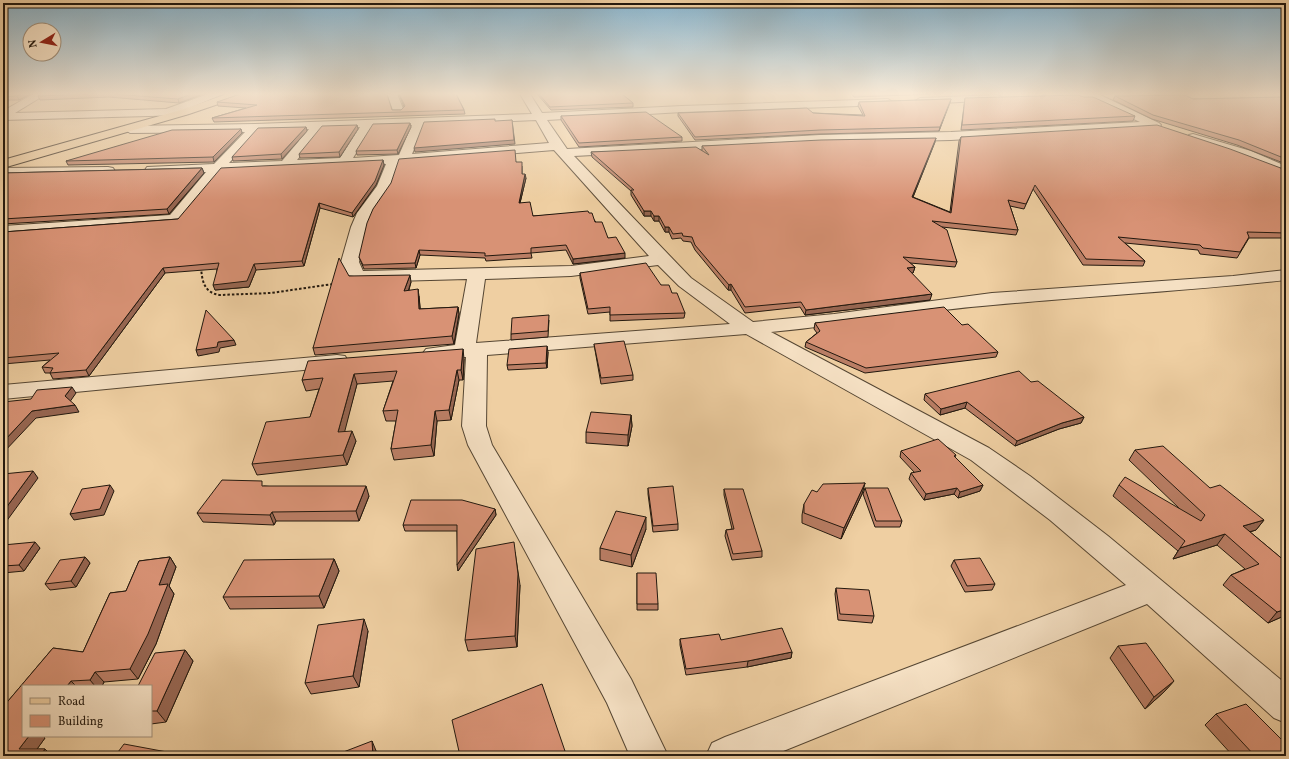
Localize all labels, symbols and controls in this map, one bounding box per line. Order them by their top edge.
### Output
north arrow [22,22,62,62]
text: N [26,38,42,49]
legend [22,685,152,737]
text: Road [58,694,85,710]
text: Building [58,714,103,730]

